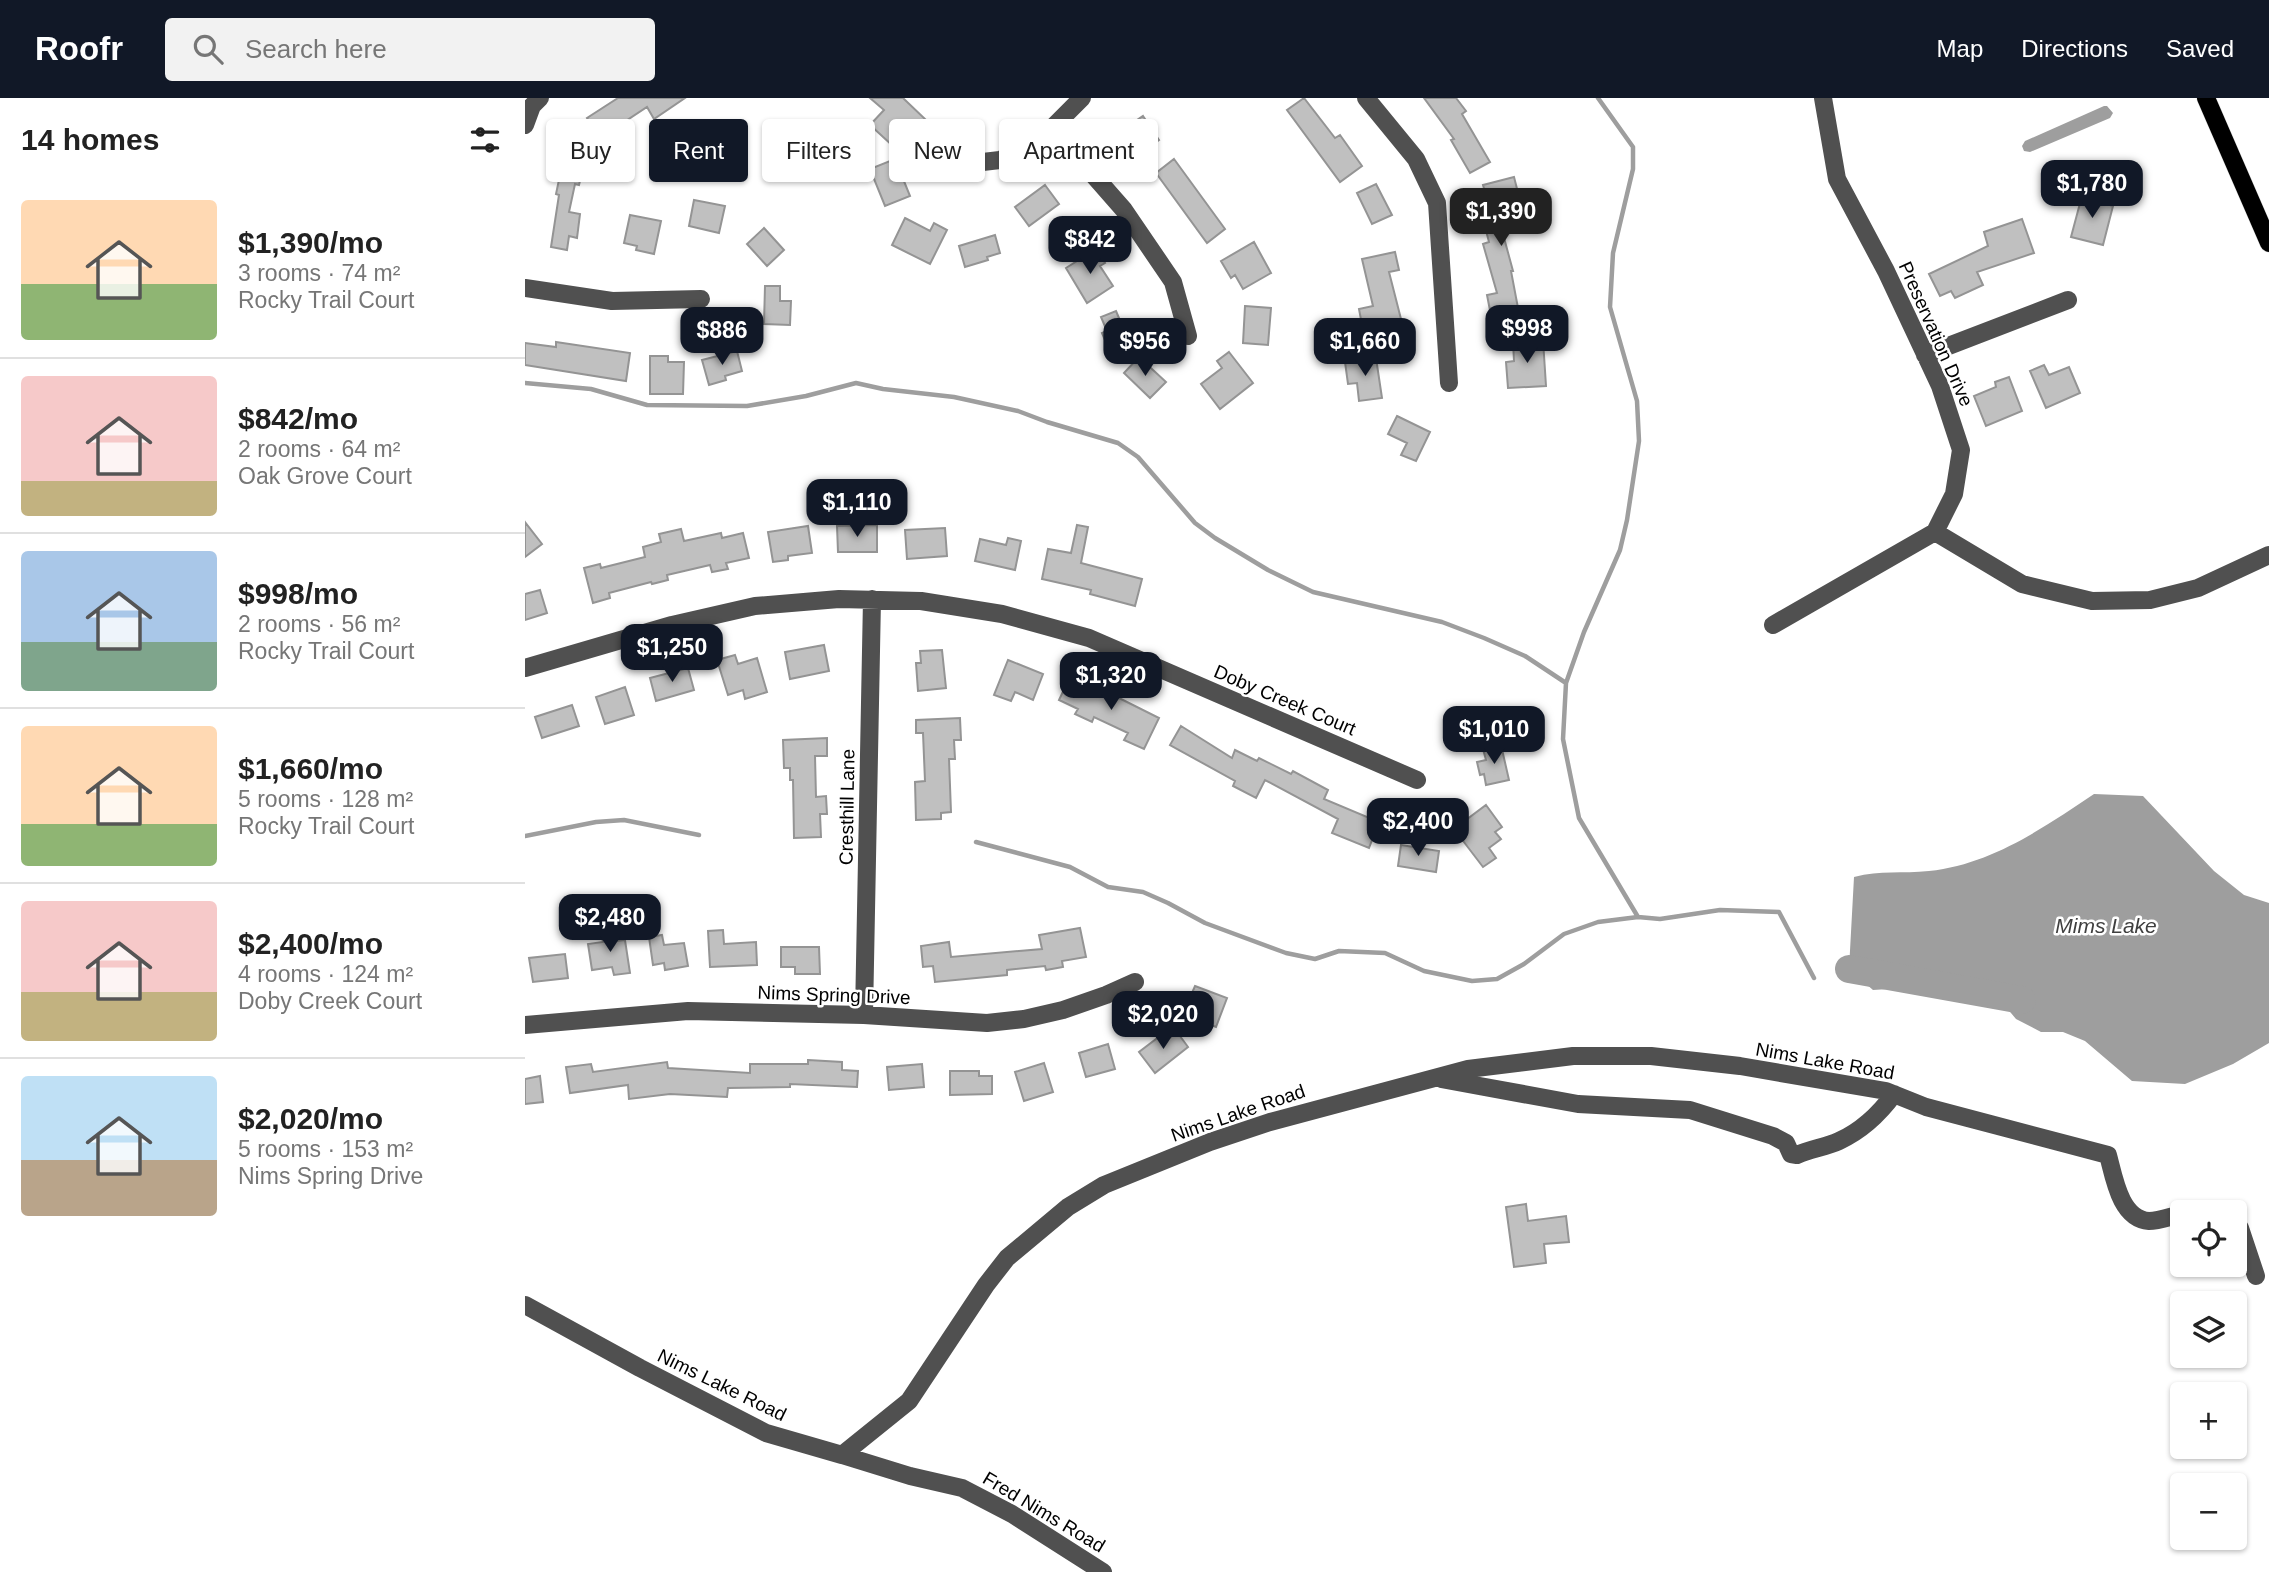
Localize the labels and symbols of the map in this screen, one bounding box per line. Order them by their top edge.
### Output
pin: $1,780 [2035,160,2149,220]
pin: $1,390 [1444,188,1558,248]
pin: $842 [1049,216,1131,276]
street label: Preservation Drive [1895,258,1977,410]
pin: $998 [1486,306,1568,365]
pin: $886 [681,308,763,367]
pin: $956 [1104,318,1186,378]
pin: $1,660 [1308,318,1422,378]
pin: $1,110 [800,480,914,539]
pin: $1,250 [615,624,729,684]
pin: $1,320 [1054,652,1168,712]
street label: Doby Creek Court [1211,661,1360,740]
pin: $1,010 [1437,706,1551,766]
street label: Cresthill Lane [835,749,859,865]
pin: $2,400 [1361,798,1475,858]
pin: $2,480 [553,894,667,954]
water label: Mims Lake [2055,914,2157,937]
street label: Nims Spring Drive [757,982,911,1008]
pin: $2,020 [1106,992,1220,1051]
street label: Nims Lake Road [1754,1038,1896,1084]
street label: Nims Lake Road [1168,1080,1308,1146]
street label: Nims Lake Road [654,1345,790,1425]
street label: Fred Nims Road [979,1467,1109,1557]

